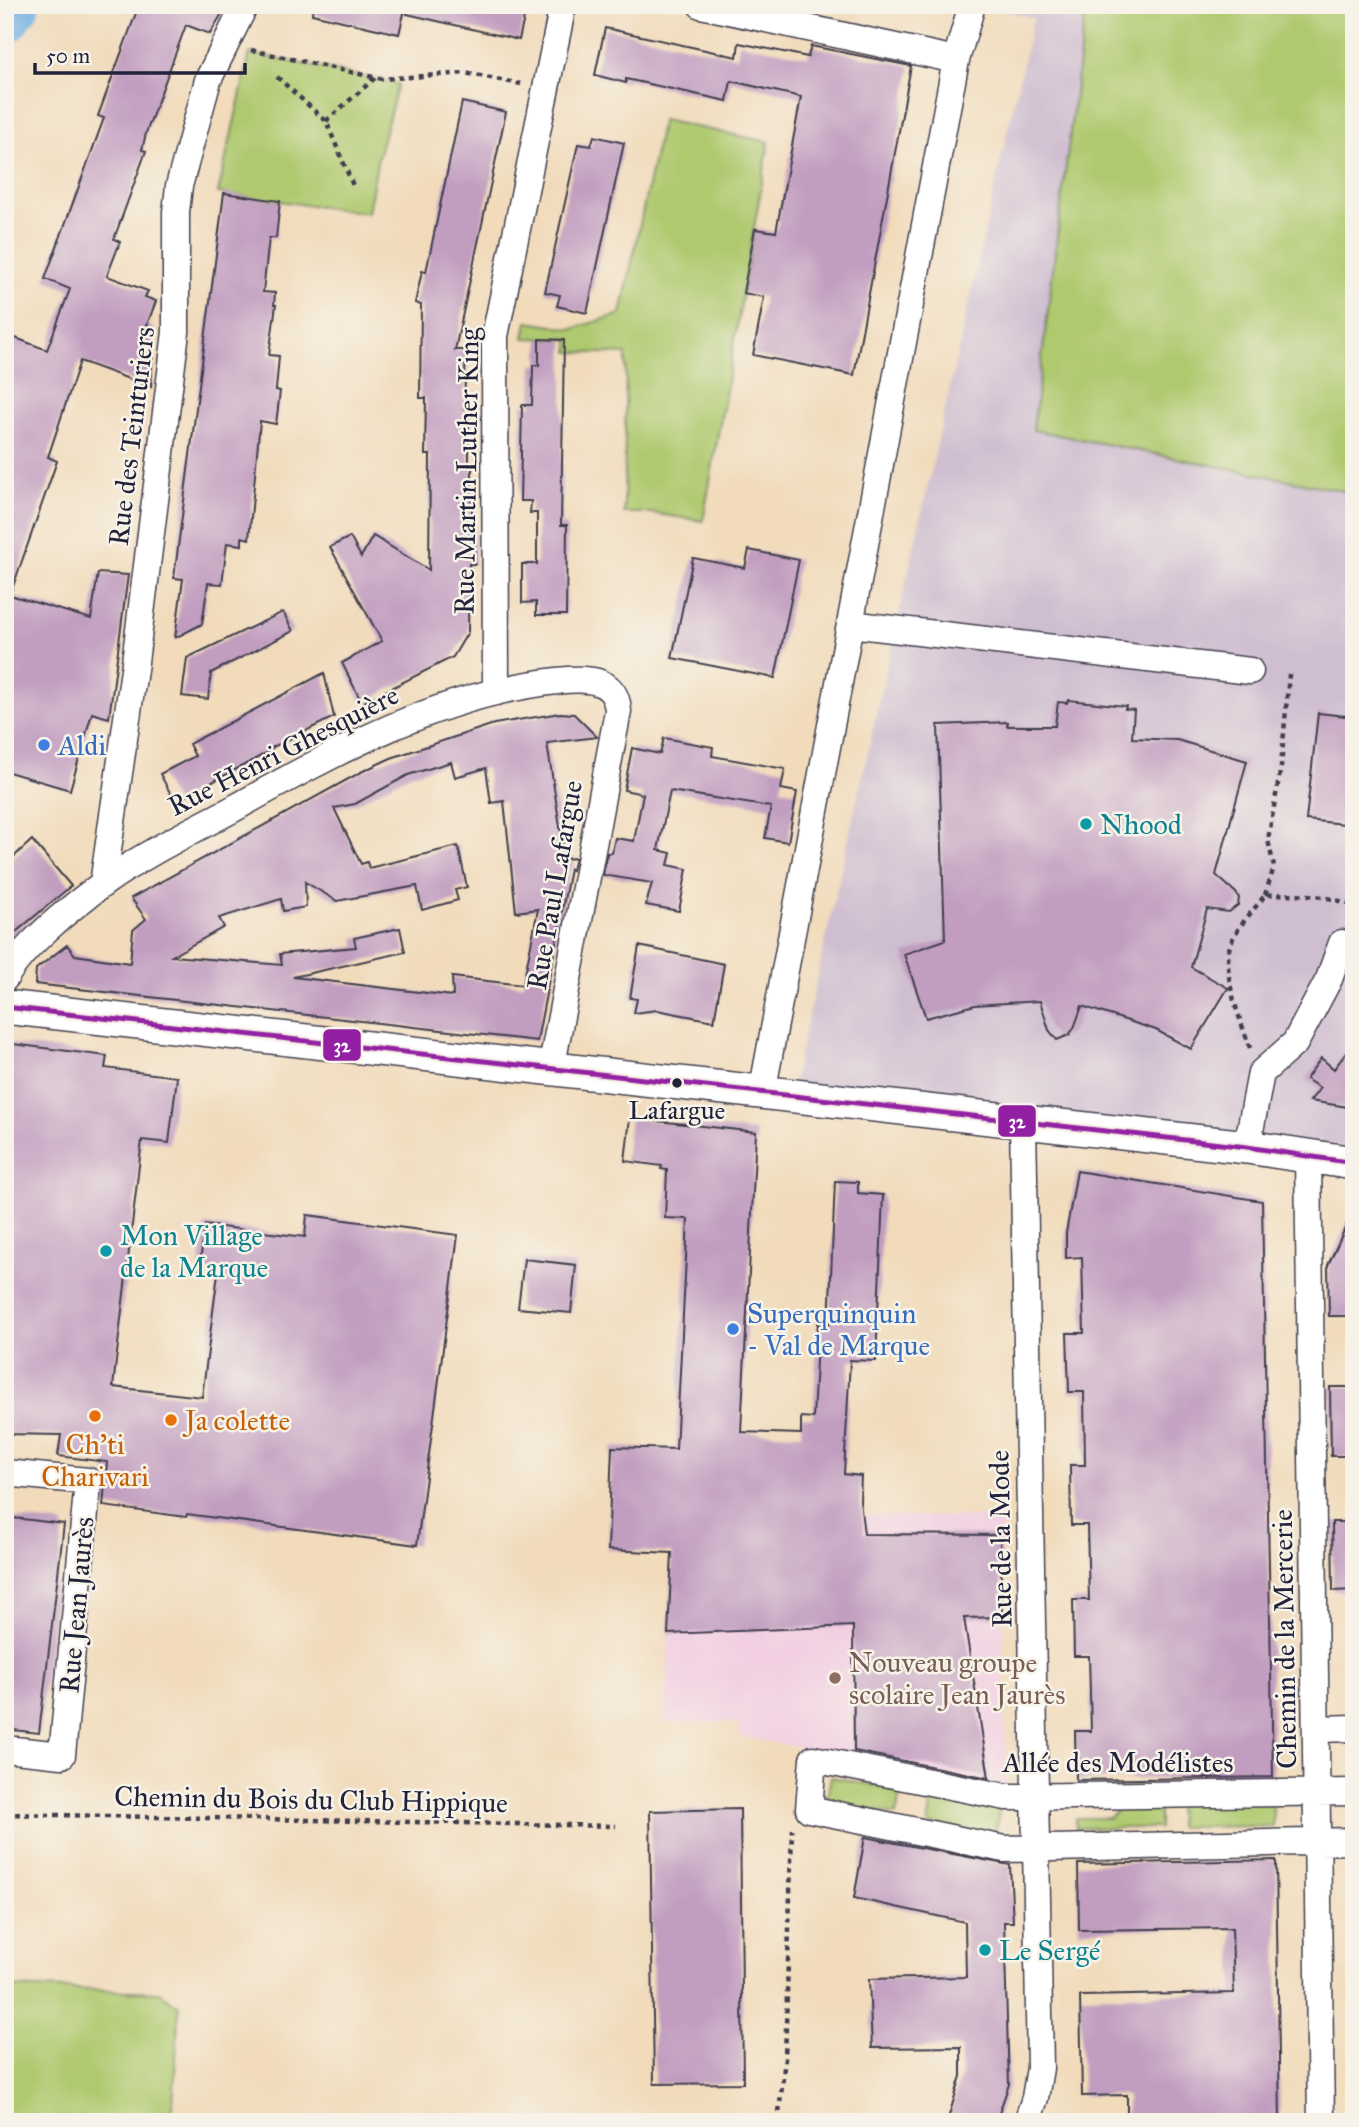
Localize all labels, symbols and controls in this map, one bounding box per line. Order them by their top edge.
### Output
scale bar [35,32,245,76]
text: 50 m [46,43,91,69]
street label: Rue des Teinturiers [101,324,162,548]
street label: Rue Martin Luther King [446,326,487,615]
street label: Rue Henri Ghesquière [162,677,404,824]
place label: Aldi [57,728,106,763]
marker: Aldi [36,737,52,753]
street label: Rue Paul Lafargue [519,778,590,993]
place label: Nhood [1100,807,1182,842]
marker: Nhood [1078,816,1094,832]
line badge: 32 [322,1028,362,1062]
text: 32 [334,1034,351,1058]
marker: Lafargue [670,1076,684,1090]
place label: Lafargue [629,1094,726,1126]
line badge: 32 [997,1104,1037,1138]
text: 32 [1009,1110,1026,1134]
place label: Mon Village de la Marque [120,1218,268,1285]
marker: Mon Village de la Marque [98,1243,114,1259]
place label: Superquinquin - Val de Marque [747,1296,930,1363]
marker: Superquinquin - Val de Marque [725,1321,741,1337]
place label: Ja colette [182,1403,290,1438]
marker: Ch'ti Charivari [87,1408,103,1424]
marker: Ja colette [163,1412,179,1428]
place label: Ch'ti Charivari [41,1427,149,1494]
street label: Rue de la Mode [981,1450,1020,1628]
street label: Chemin de la Mercerie [1265,1509,1304,1769]
street label: Rue Jean Jaurès [51,1515,102,1695]
place label: Nouveau groupe scolaire Jean Jaurès [849,1645,1065,1712]
marker: Nouveau groupe scolaire Jean Jaurès [827,1670,843,1686]
street label: Allée des Modélistes [1001,1745,1234,1780]
street label: Chemin du Bois du Club Hippique [114,1779,508,1820]
place label: Le Sergé [999,1933,1101,1968]
marker: Le Sergé [977,1942,993,1958]

